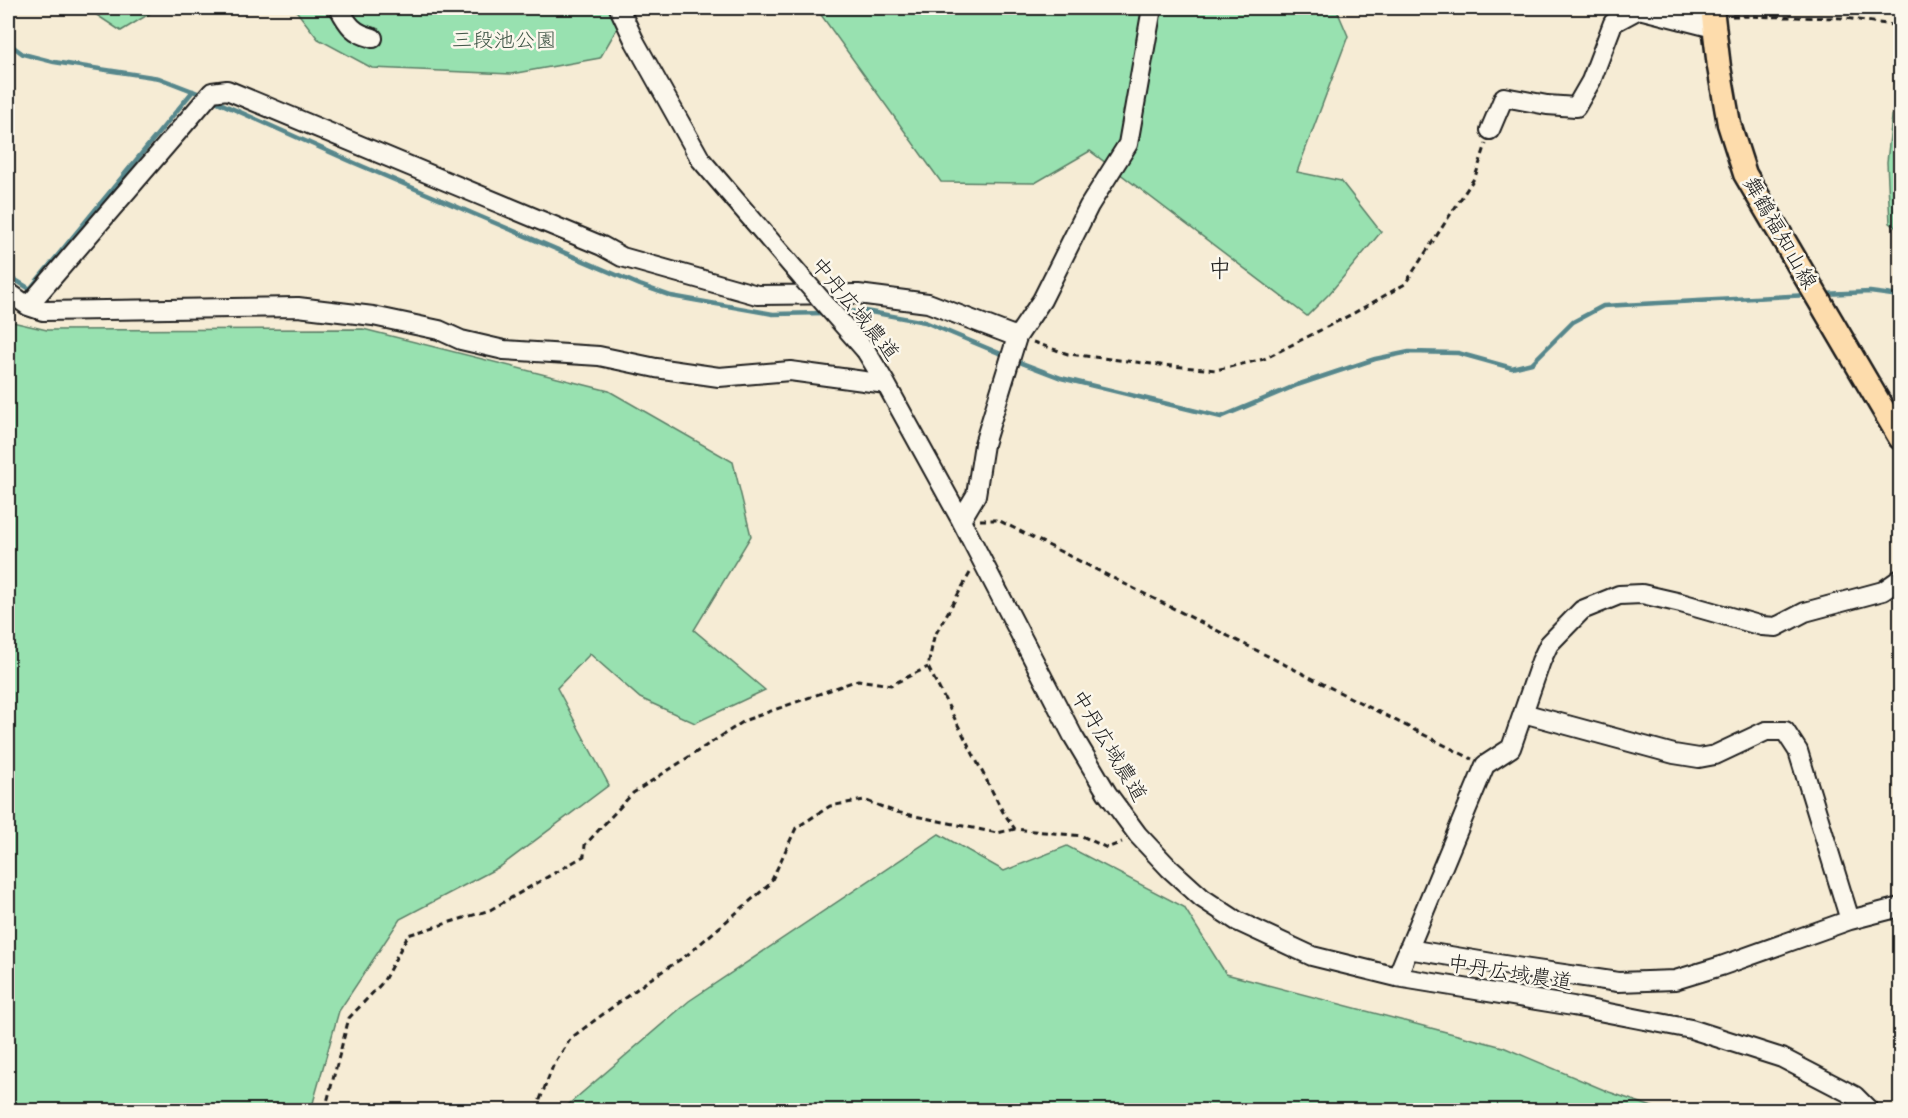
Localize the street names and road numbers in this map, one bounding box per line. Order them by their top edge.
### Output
street label: 舞鶴福知山線 [1736,171,1824,295]
street label: 中丹広域農道 [804,251,906,367]
street label: 中丹広域農道 [1064,685,1154,807]
street label: 中丹広域農道 [1446,949,1574,997]

